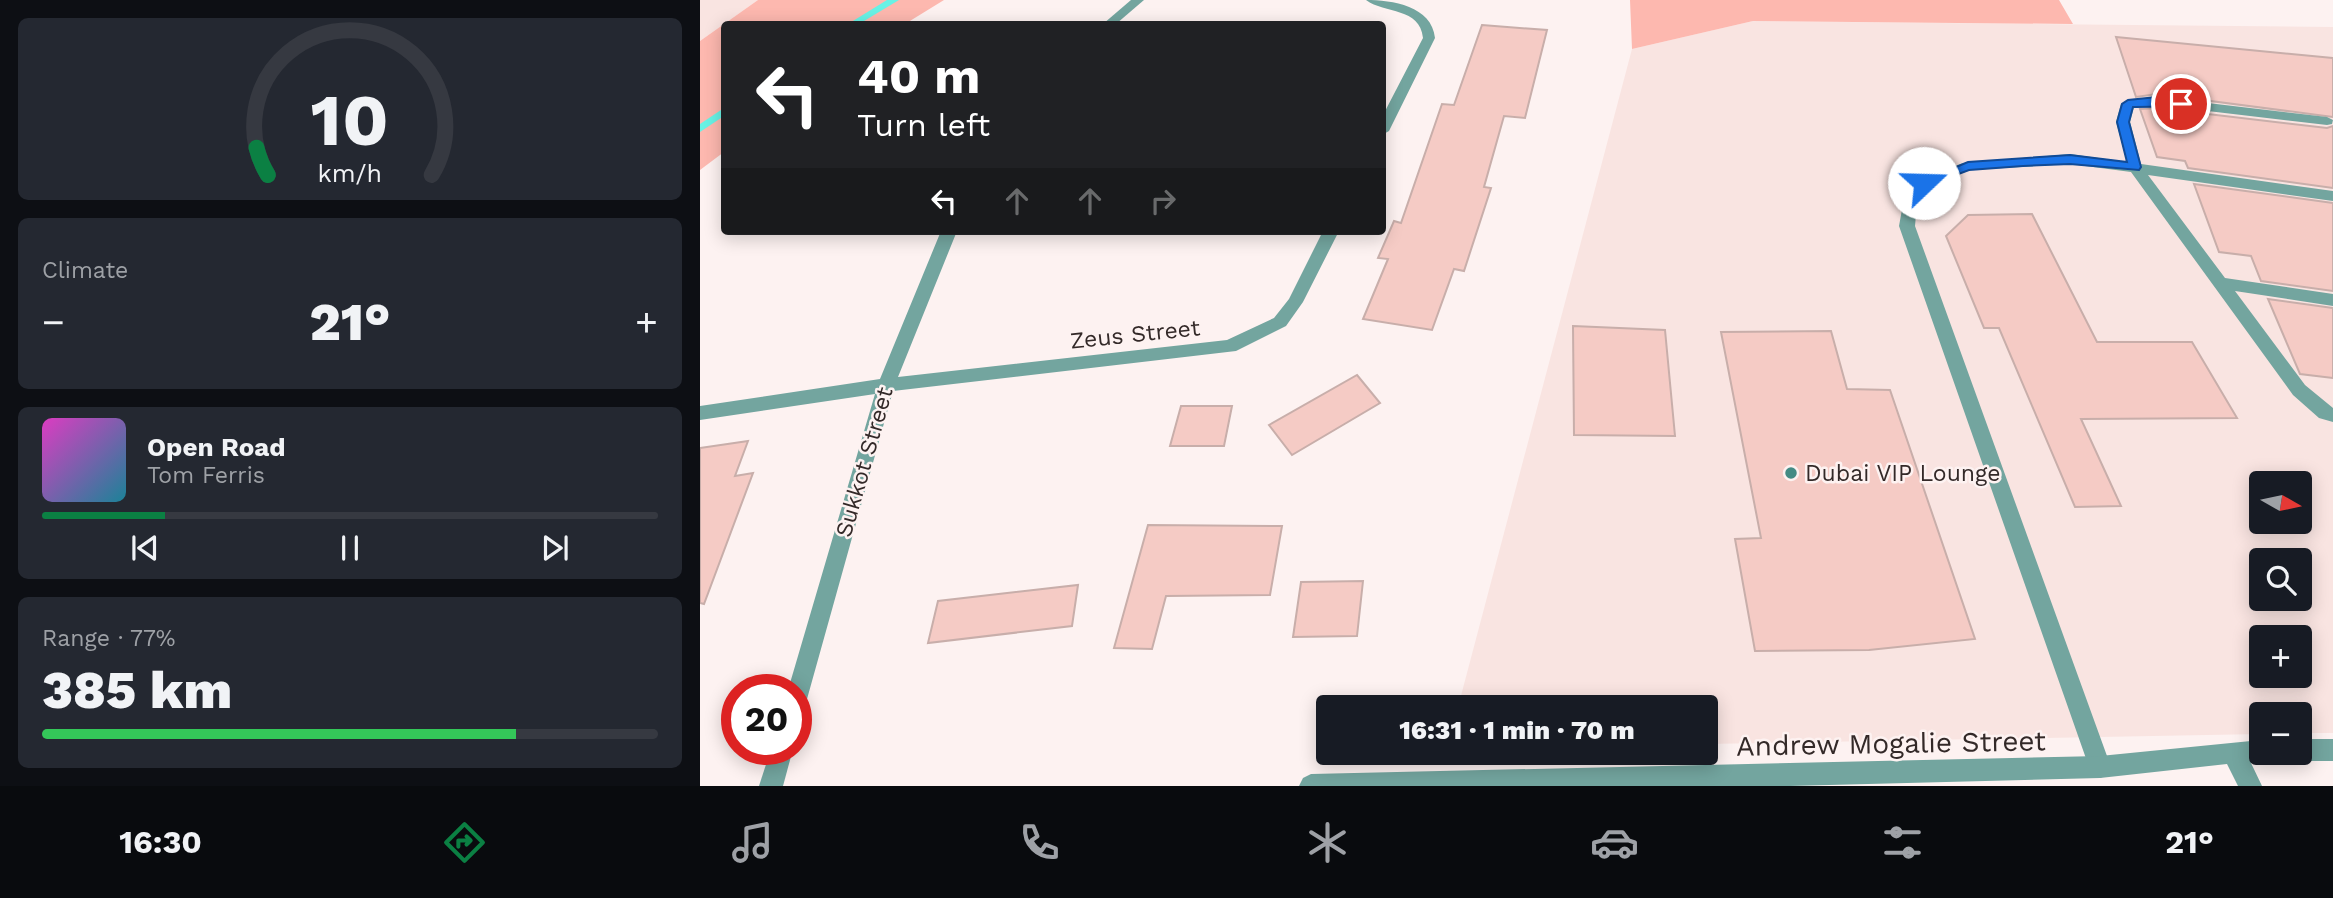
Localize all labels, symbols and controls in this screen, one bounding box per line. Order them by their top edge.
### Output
text: 40 m [857,47,980,105]
icon: left [742,49,833,140]
pin [2151,74,2211,134]
text: 10 [311,77,389,163]
icon: arrive [2162,85,2200,123]
text: Turn left [857,106,990,144]
position arrow [1887,146,1961,220]
text: km/h [318,159,382,188]
icon: left [925,182,963,220]
icon: ahead [998,182,1036,220]
icon: ahead [1071,182,1109,220]
icon: right [1144,182,1182,220]
text: Climate [42,257,128,284]
text: 21° [310,292,390,353]
text: − [42,300,65,344]
text: + [635,300,658,344]
street label: Zeus Street [1069,314,1202,355]
street label: Sukkot Street [830,384,899,540]
text: Open Road [147,432,285,462]
place label: Dubai VIP Lounge [1805,460,2001,487]
text: Tom Ferris [147,462,265,489]
marker: Dubai VIP Lounge [1783,465,1799,481]
north arrow [2249,471,2312,534]
map controls [2249,471,2312,765]
icon: previous [126,529,164,567]
icon: pause [331,529,369,567]
icon: next [536,529,574,567]
button: search [2249,548,2312,611]
text: Range · 77% [42,625,176,652]
button: + [2249,625,2312,688]
text: 385 km [42,660,232,721]
speed limit sign: 20 [721,674,812,765]
button: − [2249,702,2312,765]
text: 16:31 · 1 min · 70 m [1399,715,1635,745]
street label: Andrew Mogalie Street [1736,724,2046,763]
icon: directions [440,818,489,867]
icon: music [728,818,777,867]
icon: phone [1015,818,1064,867]
icon: climate [1303,818,1352,867]
icon: car [1590,818,1639,867]
icon: filters [1878,818,1927,867]
text: 16:30 [119,823,202,861]
text: 21° [2165,823,2214,861]

